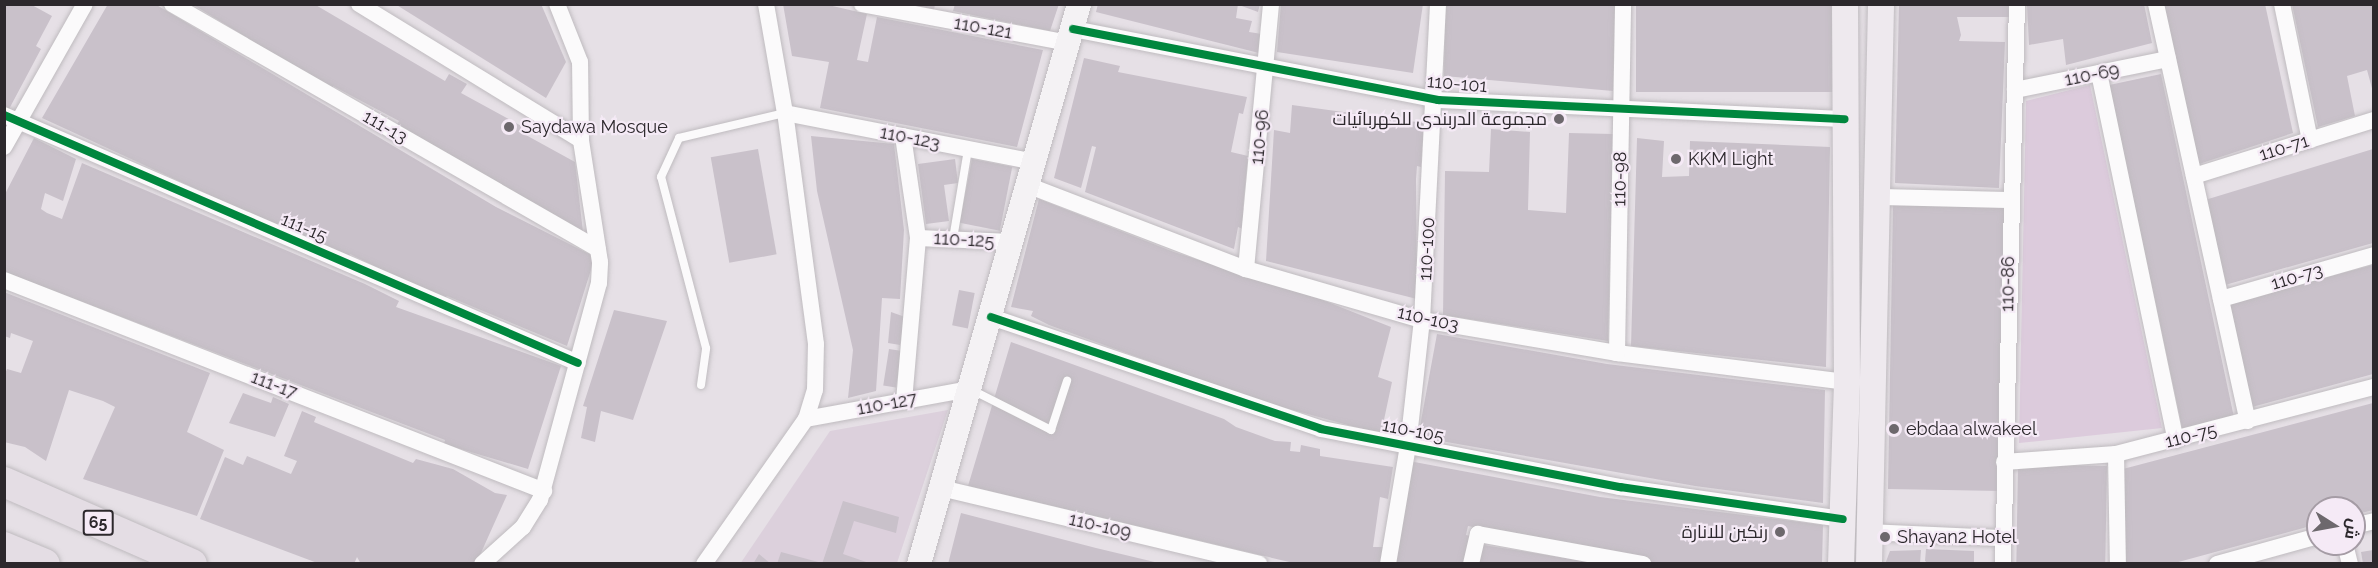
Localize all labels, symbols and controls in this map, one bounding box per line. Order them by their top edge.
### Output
street label: 110-121 [952,12,1014,44]
street label: 110-69 [2063,59,2121,91]
street label: 110-101 [1426,71,1488,97]
street label: 111-13 [359,106,411,148]
street label: 110-96 [1246,108,1274,166]
place label: مجموعة الدربندی للكهربائیات [1332,108,1547,130]
marker: مجموعة الدربندی للكهربائیات [1552,112,1566,126]
place label: Saydawa Mosque [521,116,668,138]
marker: Saydawa Mosque [502,120,516,134]
street label: 110-123 [878,122,942,154]
street label: 110-71 [2257,130,2311,166]
place label: KKM Light [1688,148,1773,170]
street label: 110-98 [1609,151,1631,207]
marker: KKM Light [1669,152,1683,166]
street label: 111-15 [278,209,330,247]
street label: 110-100 [1415,217,1439,281]
street label: 110-125 [933,228,995,252]
street label: 110-86 [1997,256,2019,312]
street label: 110-73 [2269,259,2325,295]
street label: 110-103 [1395,301,1461,337]
street label: 111-17 [248,366,300,404]
street label: 110-127 [855,388,919,420]
street label: 110-105 [1380,414,1446,448]
place label: ebdaa alwakeel [1906,418,2037,440]
street label: 110-75 [2163,419,2219,453]
marker: ebdaa alwakeel [1887,422,1901,436]
north arrow [2306,496,2366,556]
street label: 110-109 [1067,508,1133,544]
road number: 65 [82,510,114,536]
text: ش [2341,517,2363,541]
place label: رنكين للانارة [1682,521,1768,543]
marker: رنكين للانارة [1773,525,1787,539]
place label: Shayan2 Hotel [1897,526,2017,548]
marker: Shayan2 Hotel [1878,530,1892,544]

